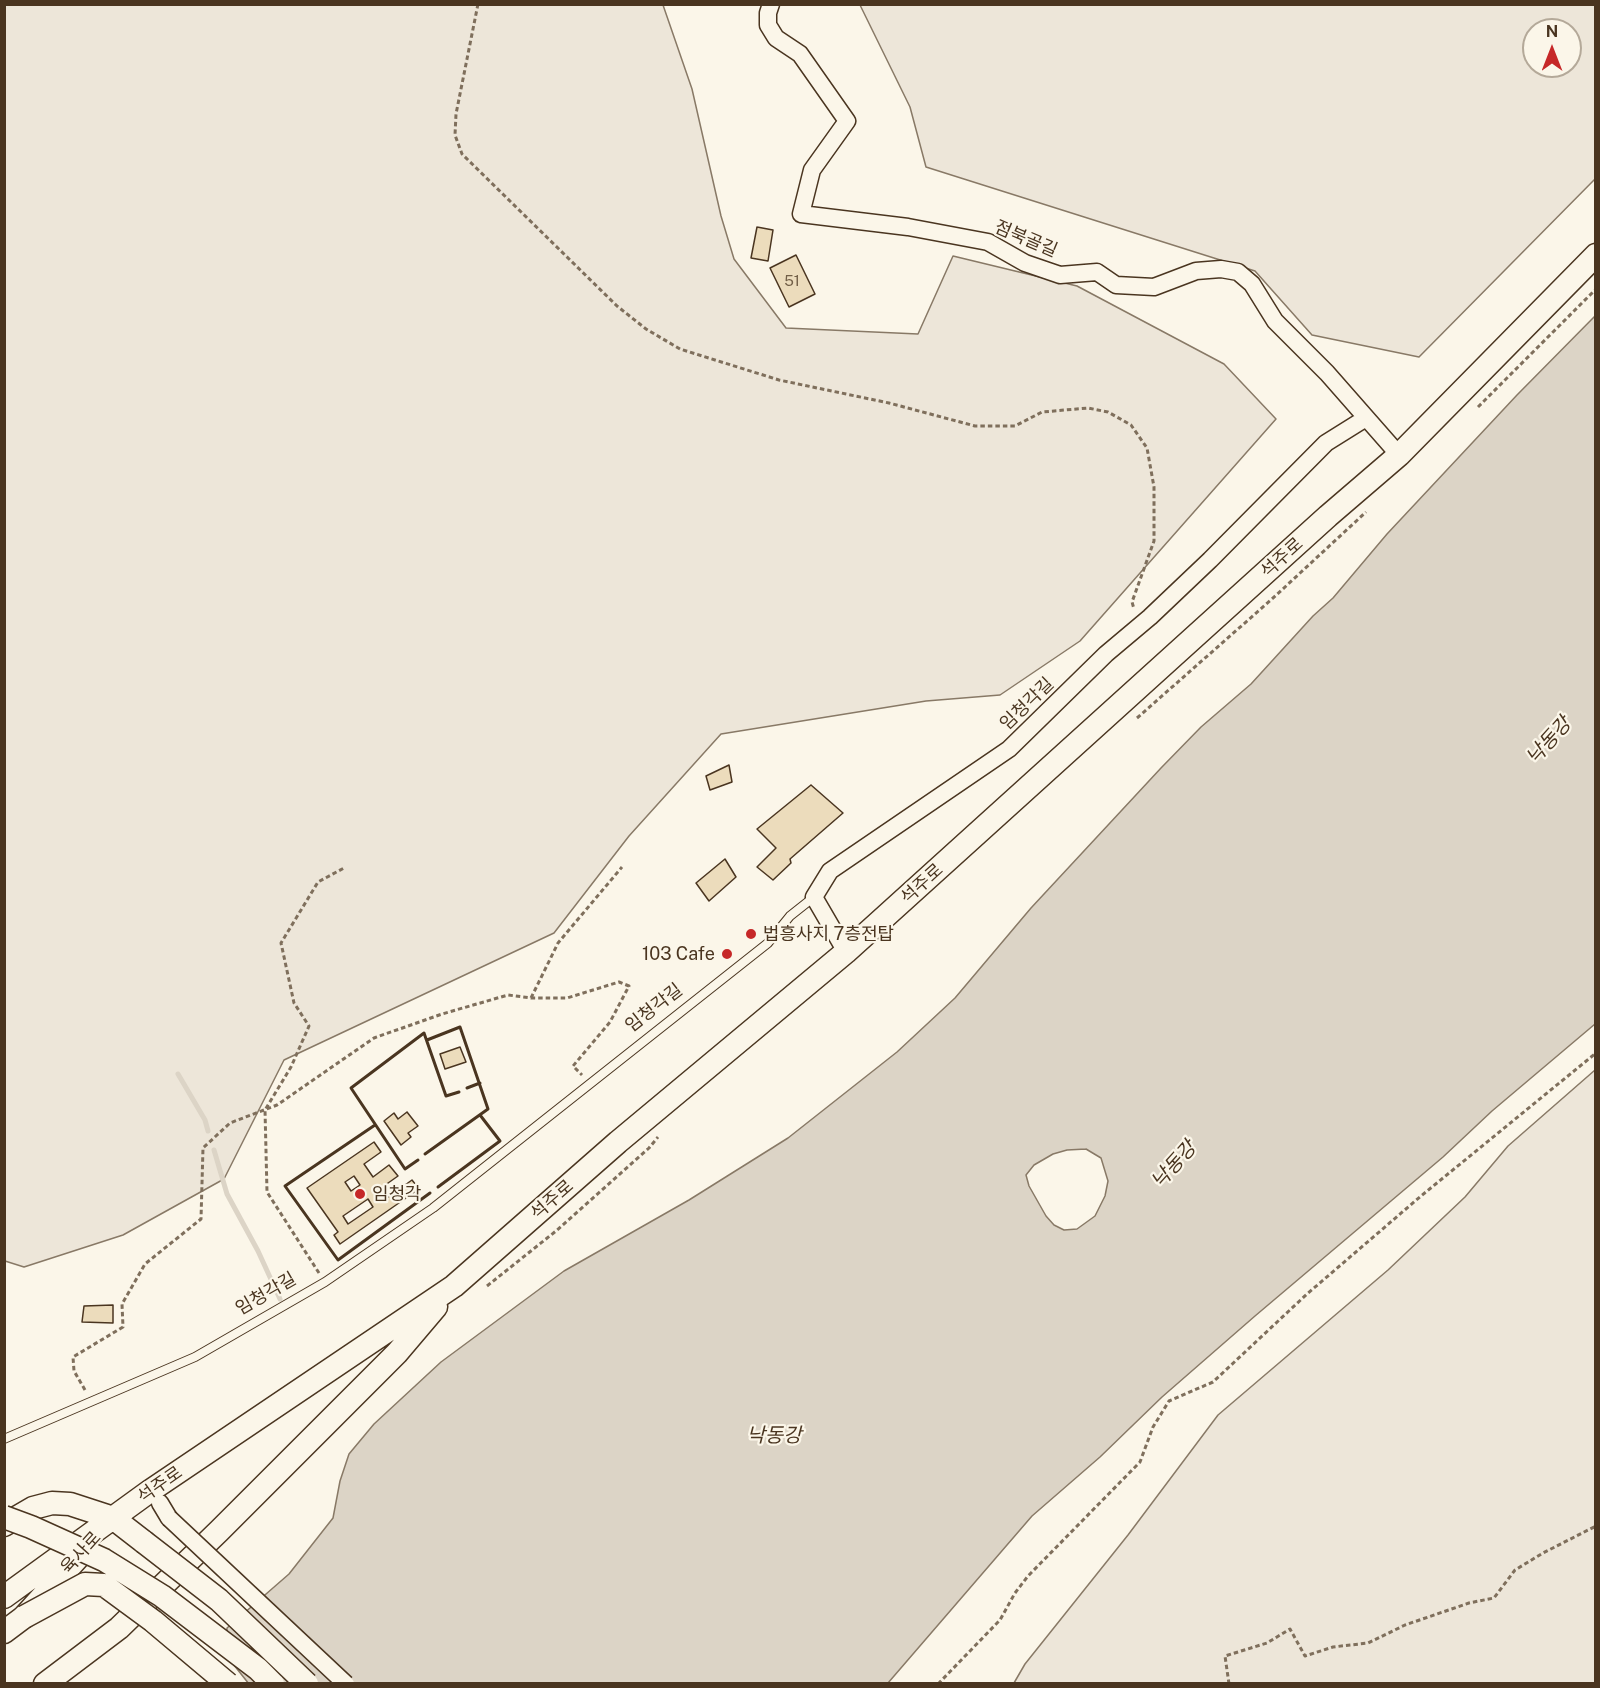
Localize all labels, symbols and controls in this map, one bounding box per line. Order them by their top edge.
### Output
north arrow [1522,18,1582,78]
text: N [1546,22,1558,41]
street label: 점북골길 [991,216,1061,262]
house number: 51 [784,272,800,290]
street label: 석주로 [1256,533,1308,583]
street label: 임청각길 [996,673,1058,735]
water label: 낙동강 [1522,712,1576,770]
street label: 석주로 [896,859,948,909]
place label: 법흥사지 7층전탑 [763,923,894,945]
marker: 법흥사지 7층전탑 [744,927,758,941]
place label: 103 Cafe [642,943,715,965]
marker: 103 Cafe [720,947,734,961]
street label: 임청각길 [621,979,687,1037]
water label: 낙동강 [1147,1136,1201,1194]
street label: 석주로 [526,1176,578,1224]
place label: 임청각 [372,1183,422,1205]
marker: 임청각 [353,1187,367,1201]
street label: 임청각길 [232,1268,300,1320]
water label: 낙동강 [746,1424,802,1448]
street label: 석주로 [133,1462,187,1508]
street label: 육사로 [56,1527,106,1579]

